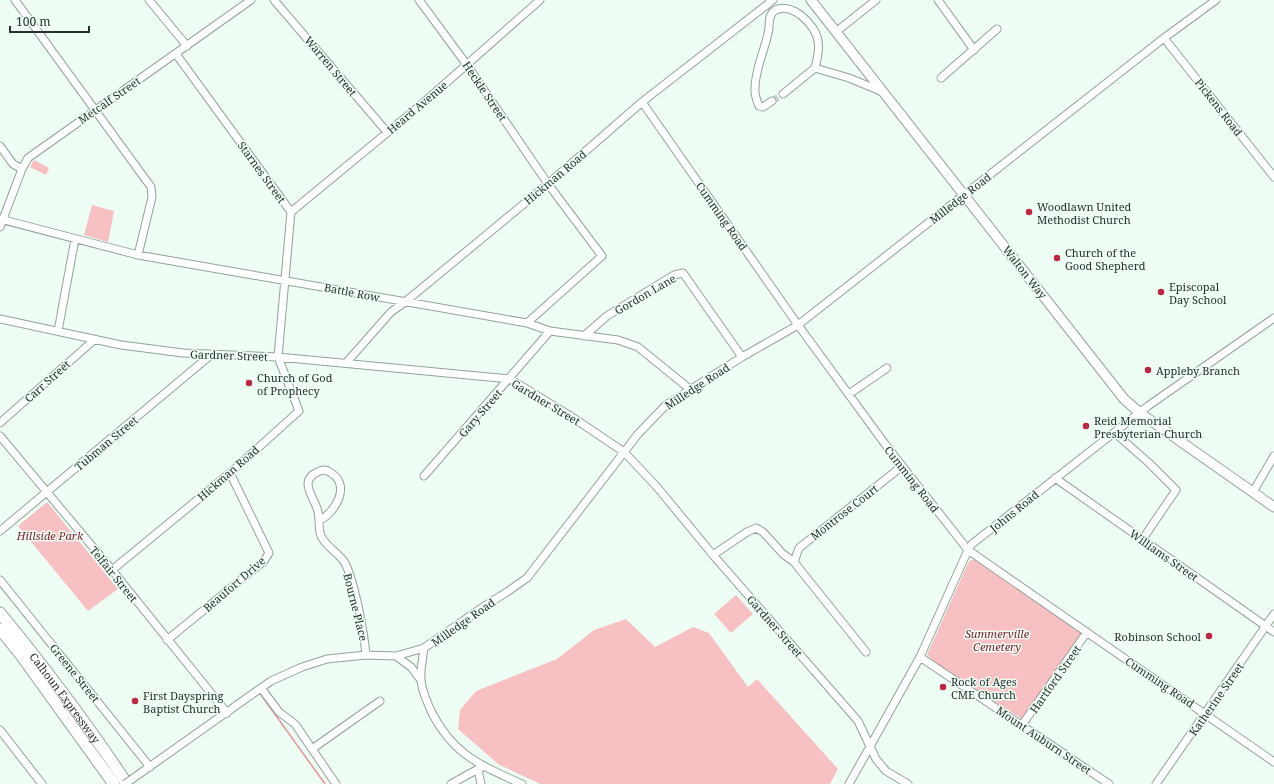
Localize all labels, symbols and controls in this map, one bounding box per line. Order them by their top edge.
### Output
scale bar [10,8,89,34]
text: 100 m [16,13,51,30]
street label: Warren Street [302,33,361,99]
street label: Heckle Street [459,58,511,124]
street label: Metcalf Street [75,73,143,127]
street label: Pickens Road [1192,75,1246,139]
street label: Heard Avenue [383,77,451,137]
street label: Starnes Street [235,138,290,206]
street label: Hickman Road [521,146,590,208]
street label: Milledge Road [926,169,994,227]
street label: Cumming Road [693,179,751,253]
place label: Woodlawn United Methodist Church [1037,199,1132,227]
marker: Woodlawn United Methodist Church [1024,207,1034,217]
street label: Walton Way [1000,242,1051,302]
place label: Church of the Good Shepherd [1065,245,1146,273]
marker: Church of the Good Shepherd [1052,253,1062,263]
street label: Gordon Lane [612,270,678,318]
street label: Battle Row [323,279,382,305]
place label: Episcopal Day School [1169,279,1227,307]
marker: Episcopal Day School [1156,287,1166,297]
street label: Gardner Street [190,346,268,364]
street label: Carr Street [21,356,73,406]
street label: Milledge Road [662,359,733,413]
place label: Appleby Branch [1156,363,1240,378]
marker: Appleby Branch [1143,365,1153,375]
place label: Church of God of Prophecy [257,370,333,398]
street label: Gardner Street [509,376,583,428]
marker: Church of God of Prophecy [244,378,254,388]
street label: Gary Street [455,386,505,440]
street label: Tubman Street [71,412,141,474]
place label: Reid Memorial Presbyterian Church [1094,413,1202,441]
marker: Reid Memorial Presbyterian Church [1081,421,1091,431]
street label: Hickman Road [194,442,262,504]
street label: Cumming Road [881,443,943,515]
street label: Montrose Court [807,481,881,543]
street label: Johns Road [986,487,1042,536]
street label: Williams Street [1127,526,1201,584]
park label: Hillside Park [16,528,84,543]
street label: Telfair Street [87,543,141,605]
street label: Beaufort Drive [200,553,268,615]
street label: Bourne Place [340,572,372,642]
street label: Gardner Street [744,592,806,660]
street label: Milledge Road [428,594,498,650]
park label: Summerville Cemetery [965,626,1030,654]
place label: Robinson School [1114,629,1202,644]
marker: Robinson School [1204,631,1214,641]
street label: Greene Street [47,641,103,706]
street label: Hartford Street [1026,642,1084,716]
street label: Calhoun Expressway [27,649,105,747]
street label: Cumming Road [1122,653,1198,711]
street label: Katherine Street [1185,659,1247,738]
place label: Rock of Ages CME Church [951,674,1017,702]
marker: Rock of Ages CME Church [938,682,948,692]
place label: First Dayspring Baptist Church [143,688,224,716]
marker: First Dayspring Baptist Church [130,696,140,706]
street label: Mount Auburn Street [994,703,1095,777]

